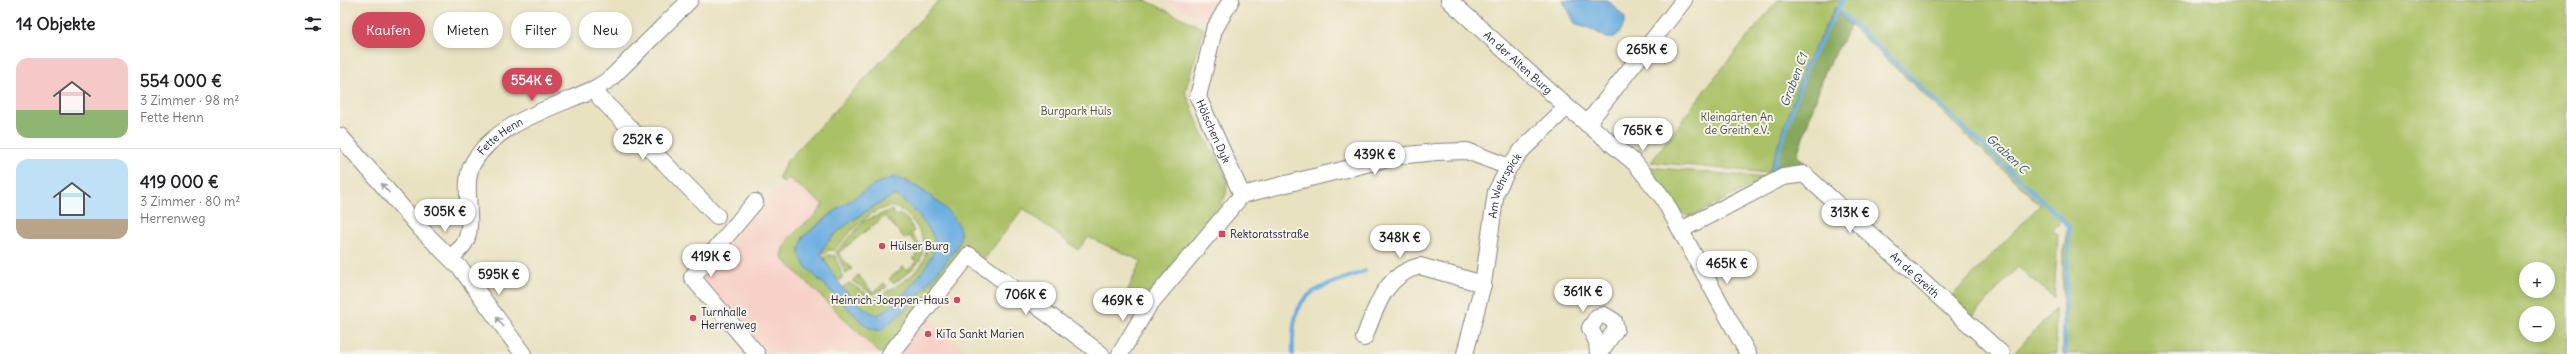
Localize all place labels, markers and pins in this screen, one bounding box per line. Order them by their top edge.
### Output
pin: 265K € [1614,37,1680,71]
pin: 554K € [499,68,565,102]
pin: 765K € [1610,118,1676,152]
pin: 252K € [610,127,676,161]
pin: 439K € [1342,142,1408,176]
pin: 305K € [412,199,478,233]
pin: 313K € [1817,200,1883,234]
pin: 348K € [1367,225,1433,259]
place label: Rektoratsstraße [1230,227,1309,241]
marker: Rektoratsstraße [1217,229,1227,239]
place label: Hülser Burg [890,239,949,253]
marker: Hülser Burg [877,241,887,251]
pin: 419K € [678,244,744,278]
pin: 465K € [1694,251,1760,285]
pin: 595K € [466,262,532,296]
pin: 361K € [1550,279,1616,313]
pin: 706K € [993,282,1059,316]
pin: 469K € [1090,288,1156,322]
place label: Heinrich-Joeppen-Haus [831,293,949,307]
marker: Heinrich-Joeppen-Haus [952,295,962,305]
place label: Turnhalle Herrenweg [701,305,756,332]
marker: Turnhalle Herrenweg [688,313,698,323]
place label: KiTa Sankt Marien [936,327,1024,341]
marker: KiTa Sankt Marien [923,329,933,339]

